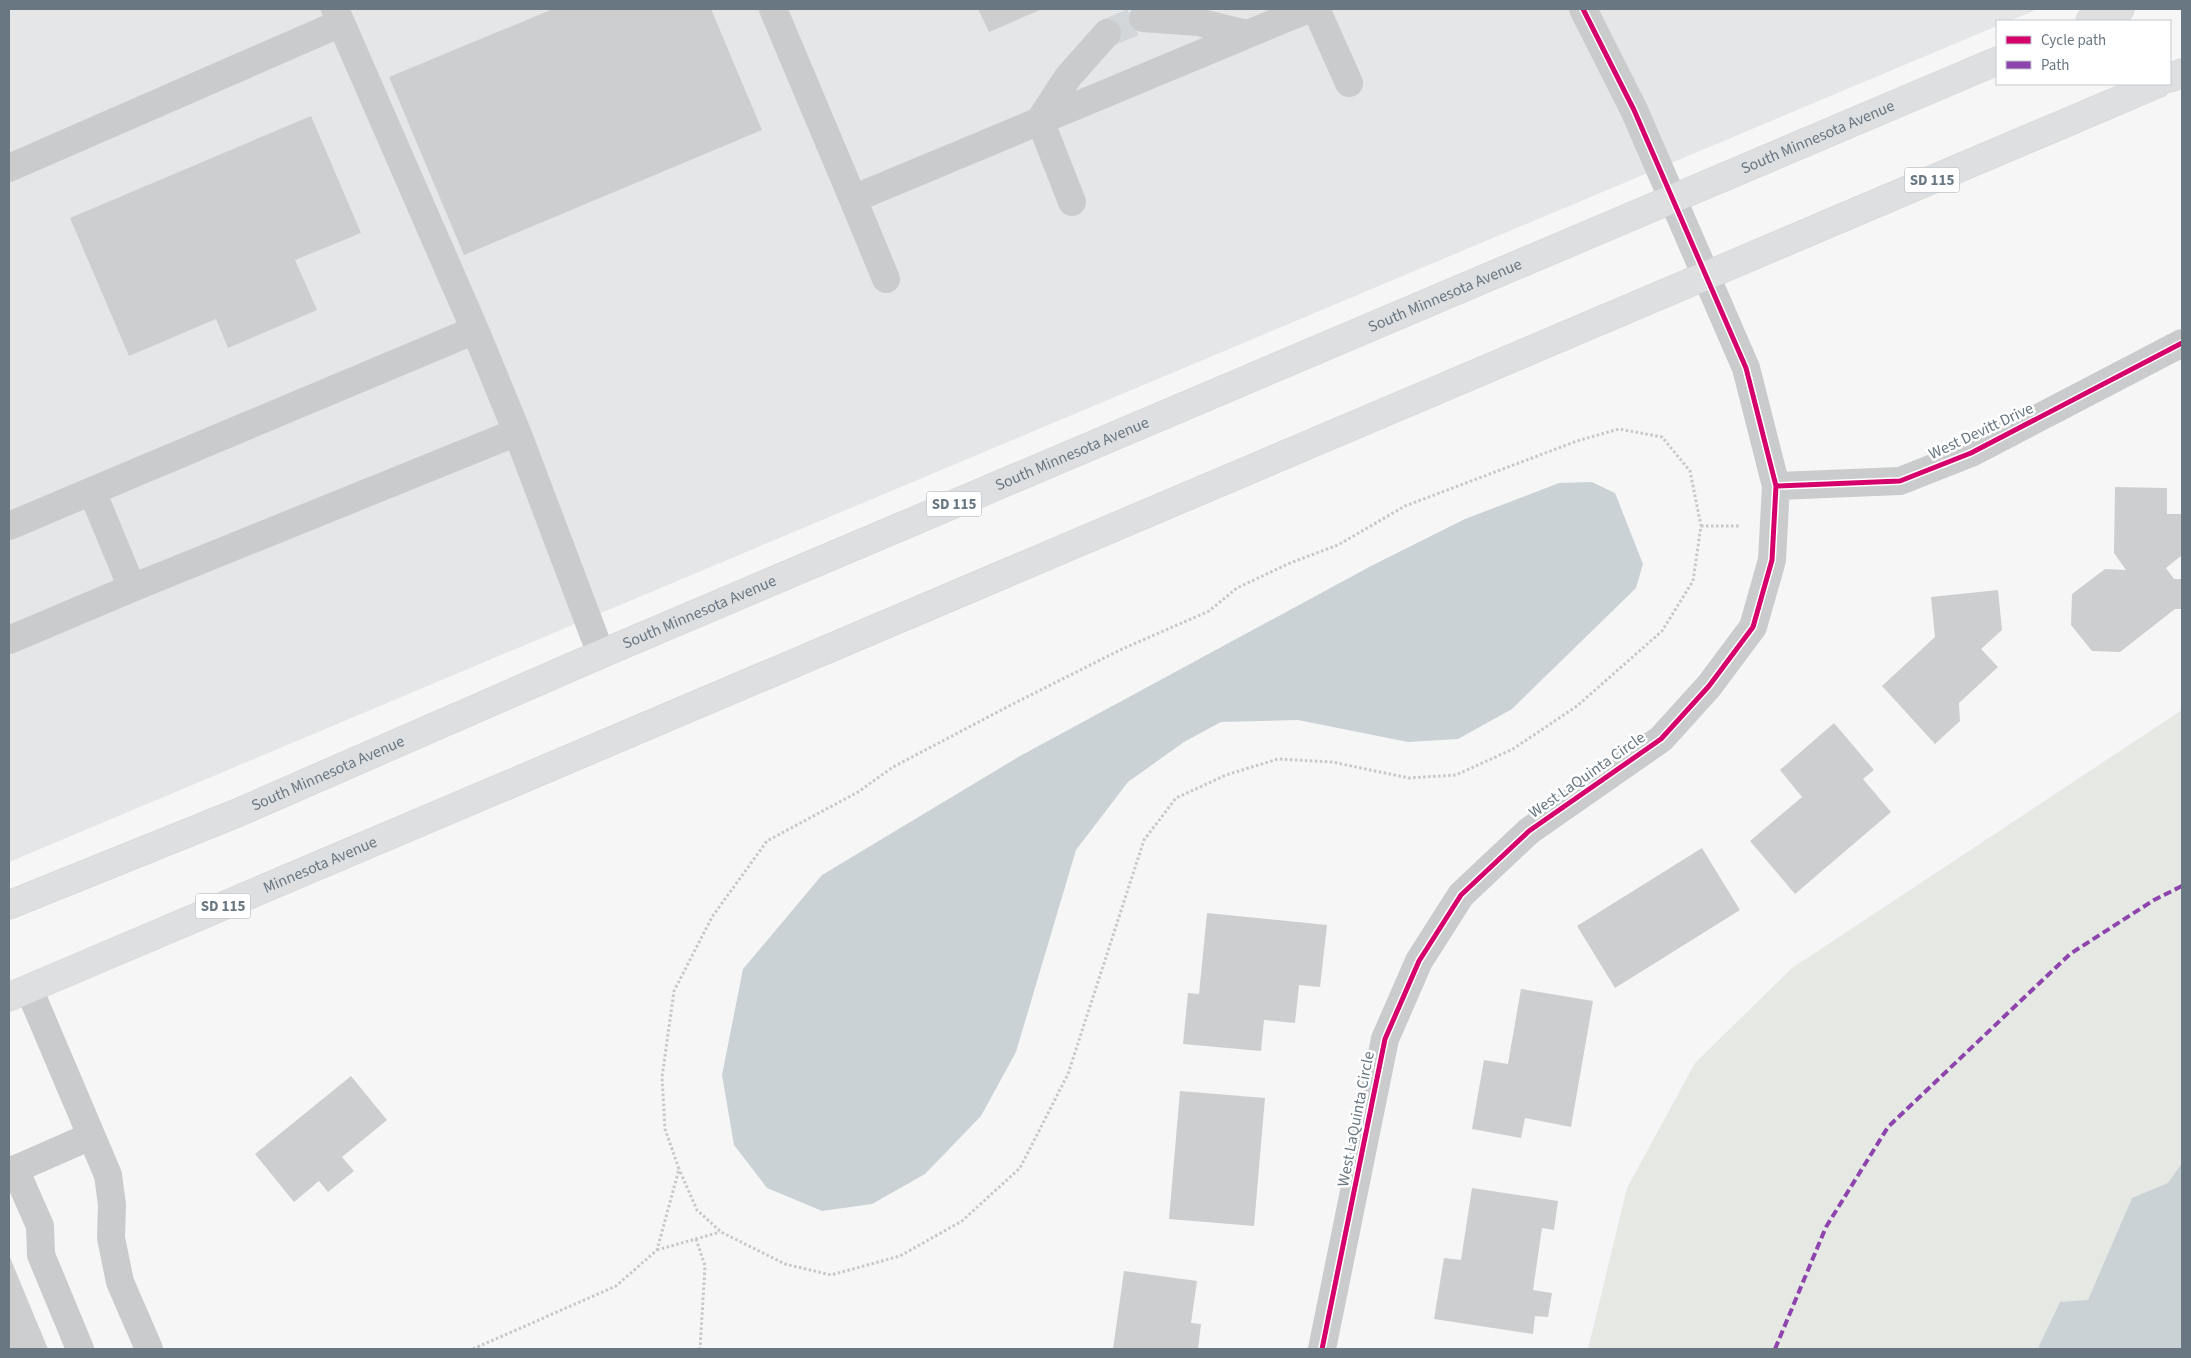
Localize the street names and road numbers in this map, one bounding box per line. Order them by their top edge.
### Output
street label: South Minnesota Avenue [1737,95,1898,180]
road number: SD 115 [1904,168,1960,192]
street label: South Minnesota Avenue [1365,253,1525,338]
street label: West Devitt Drive [1925,397,2037,465]
street label: South Minnesota Avenue [992,411,1153,496]
road number: SD 115 [926,492,982,516]
street label: South Minnesota Avenue [619,570,780,655]
street label: West LaQuinta Circle [1524,727,1650,823]
street label: South Minnesota Avenue [248,730,408,816]
street label: Minnesota Avenue [260,831,381,899]
road number: SD 115 [196,894,250,918]
street label: West LaQuinta Circle [1332,1049,1380,1189]

